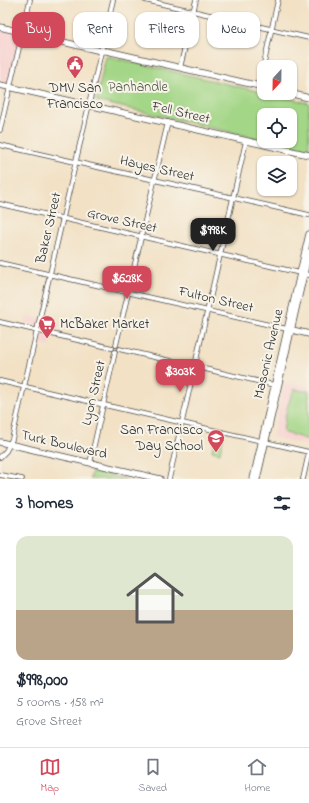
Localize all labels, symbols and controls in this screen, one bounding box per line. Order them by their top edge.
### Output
chip: Buy [12,12,65,48]
chip: Rent [73,12,127,48]
chip: Filters [135,12,199,48]
chip: New [207,12,260,48]
public building icon: DMV San Francisco [65,54,85,79]
north arrow [257,60,297,100]
map controls [257,60,297,196]
park label: Panhandle [108,77,168,98]
place label: DMV San Francisco [46,78,103,115]
street label: Fell Street [149,96,212,130]
button: locate [257,108,297,148]
street label: Hayes Street [118,150,197,189]
button: layers [257,156,297,196]
street label: Baker Street [30,190,67,267]
street label: Grove Street [85,203,159,239]
pin: $998K [185,218,241,252]
text: $998K [200,221,226,240]
pin: $628K [99,266,155,300]
text: $628K [111,269,143,288]
street label: Fulton Street [176,281,256,319]
street label: Masonic Avenue [248,306,290,401]
supermarket icon: McBaker Market [37,314,57,339]
place label: McBaker Market [60,314,150,335]
street label: Lyon Street [76,358,113,428]
pin: $303K [152,359,208,393]
text: $303K [165,362,195,381]
place label: San Francisco Day School [120,420,203,458]
street label: Turk Boulevard [19,425,109,465]
school or university icon: San Francisco Day School [206,428,226,453]
text: 3 homes [16,491,74,516]
icon: filters [271,492,293,514]
icon: home [119,562,191,634]
text: $998,000 [16,668,68,693]
text: 5 rooms · 158 m² [16,693,104,712]
text: Grove Street [16,712,82,731]
tab: Map [39,756,61,796]
tab: Saved [138,756,167,796]
tab: Home [245,756,270,796]

